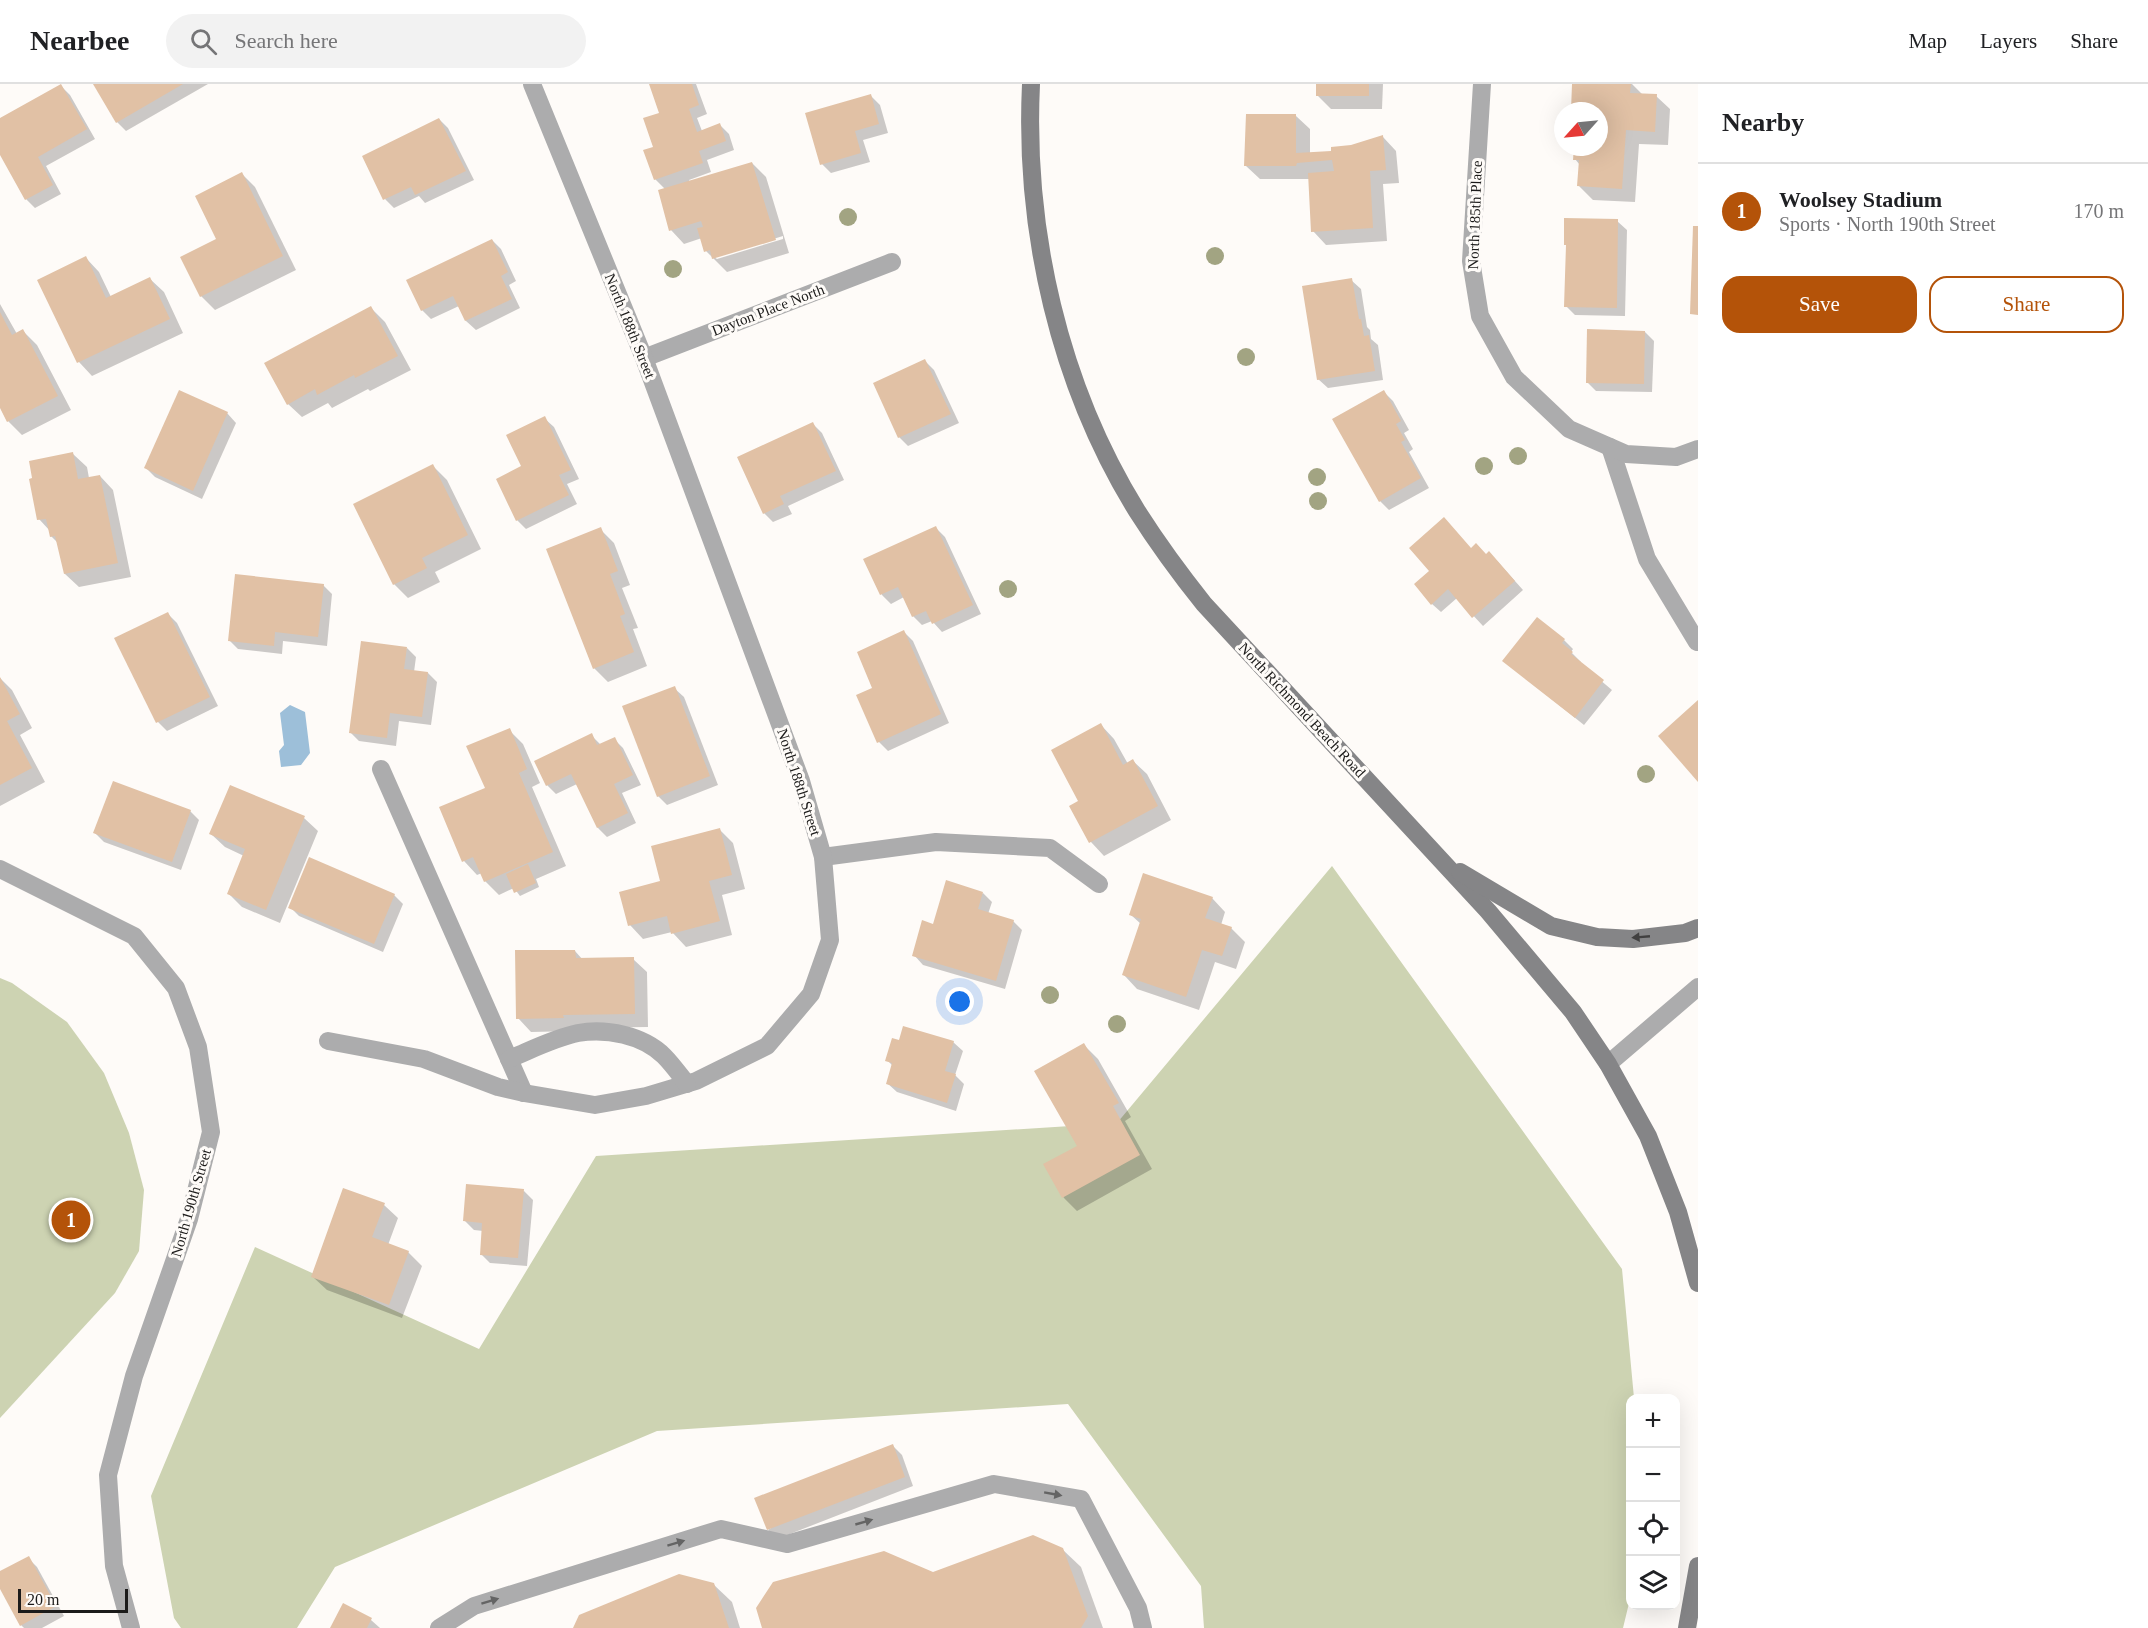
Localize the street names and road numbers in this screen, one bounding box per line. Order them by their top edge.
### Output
street label: North 185th Place [1465,160,1485,270]
street label: North 188th Street [602,271,659,382]
street label: Dayton Place North [710,281,827,339]
street label: North Richmond Beach Road [1235,639,1369,781]
street label: North 188th Street [774,726,824,838]
street label: North 190th Street [168,1146,214,1259]

